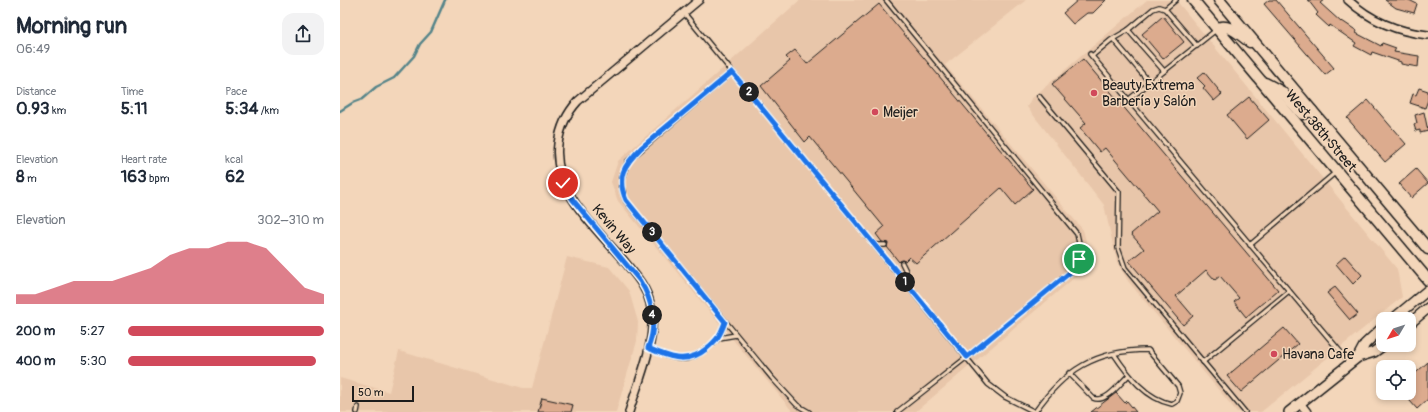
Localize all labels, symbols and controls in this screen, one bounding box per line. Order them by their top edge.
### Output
text: Morning run [16,12,127,40]
button: share [282,13,324,55]
text: 06:49 [16,41,50,57]
place label: Beauty Extrema Barbería y Salón [1102,77,1196,110]
pin: 2 [739,82,759,102]
text: Distance [16,85,56,98]
text: Time [121,85,144,98]
text: Pace [225,85,247,98]
text: 2 [746,85,752,98]
street label: West 38th Street [1282,87,1360,176]
marker: Beauty Extrema Barbería y Salón [1089,88,1099,98]
text: 0.93 [16,98,50,119]
text: 5:11 [121,98,148,119]
text: 5:34 [225,98,258,119]
text: km [50,104,66,117]
text: /km [258,104,279,117]
place label: Meijer [883,104,918,121]
marker: Meijer [870,107,880,117]
text: Elevation [16,153,58,166]
text: Heart rate [121,153,167,166]
text: kcal [225,153,243,166]
text: 8 [16,166,25,187]
text: 163 [121,166,147,187]
text: 62 [225,166,245,187]
pin [546,166,580,200]
text: m [25,172,37,185]
text: bpm [147,172,169,185]
icon: check [552,172,574,194]
street label: Kevin Way [588,201,640,257]
text: Elevation [16,212,66,228]
text: 302–310 m [257,212,324,228]
pin: 3 [642,222,662,242]
text: 3 [649,225,655,238]
pin [1062,242,1096,276]
icon: arrive [1068,248,1090,270]
pin: 1 [895,272,915,292]
text: 1 [903,275,907,288]
pin: 4 [642,305,662,325]
text: 4 [649,308,655,321]
north arrow [1376,312,1416,352]
map controls [1376,312,1416,400]
text: 200 m [16,323,55,339]
text: 5:27 [80,323,105,339]
place label: Havana Cafe [1282,346,1354,363]
marker: Havana Cafe [1269,349,1279,359]
text: 400 m [16,353,56,369]
text: 5:30 [80,353,107,369]
button: locate [1376,360,1416,400]
scale bar [352,384,414,403]
text: 50 m [358,386,384,399]

